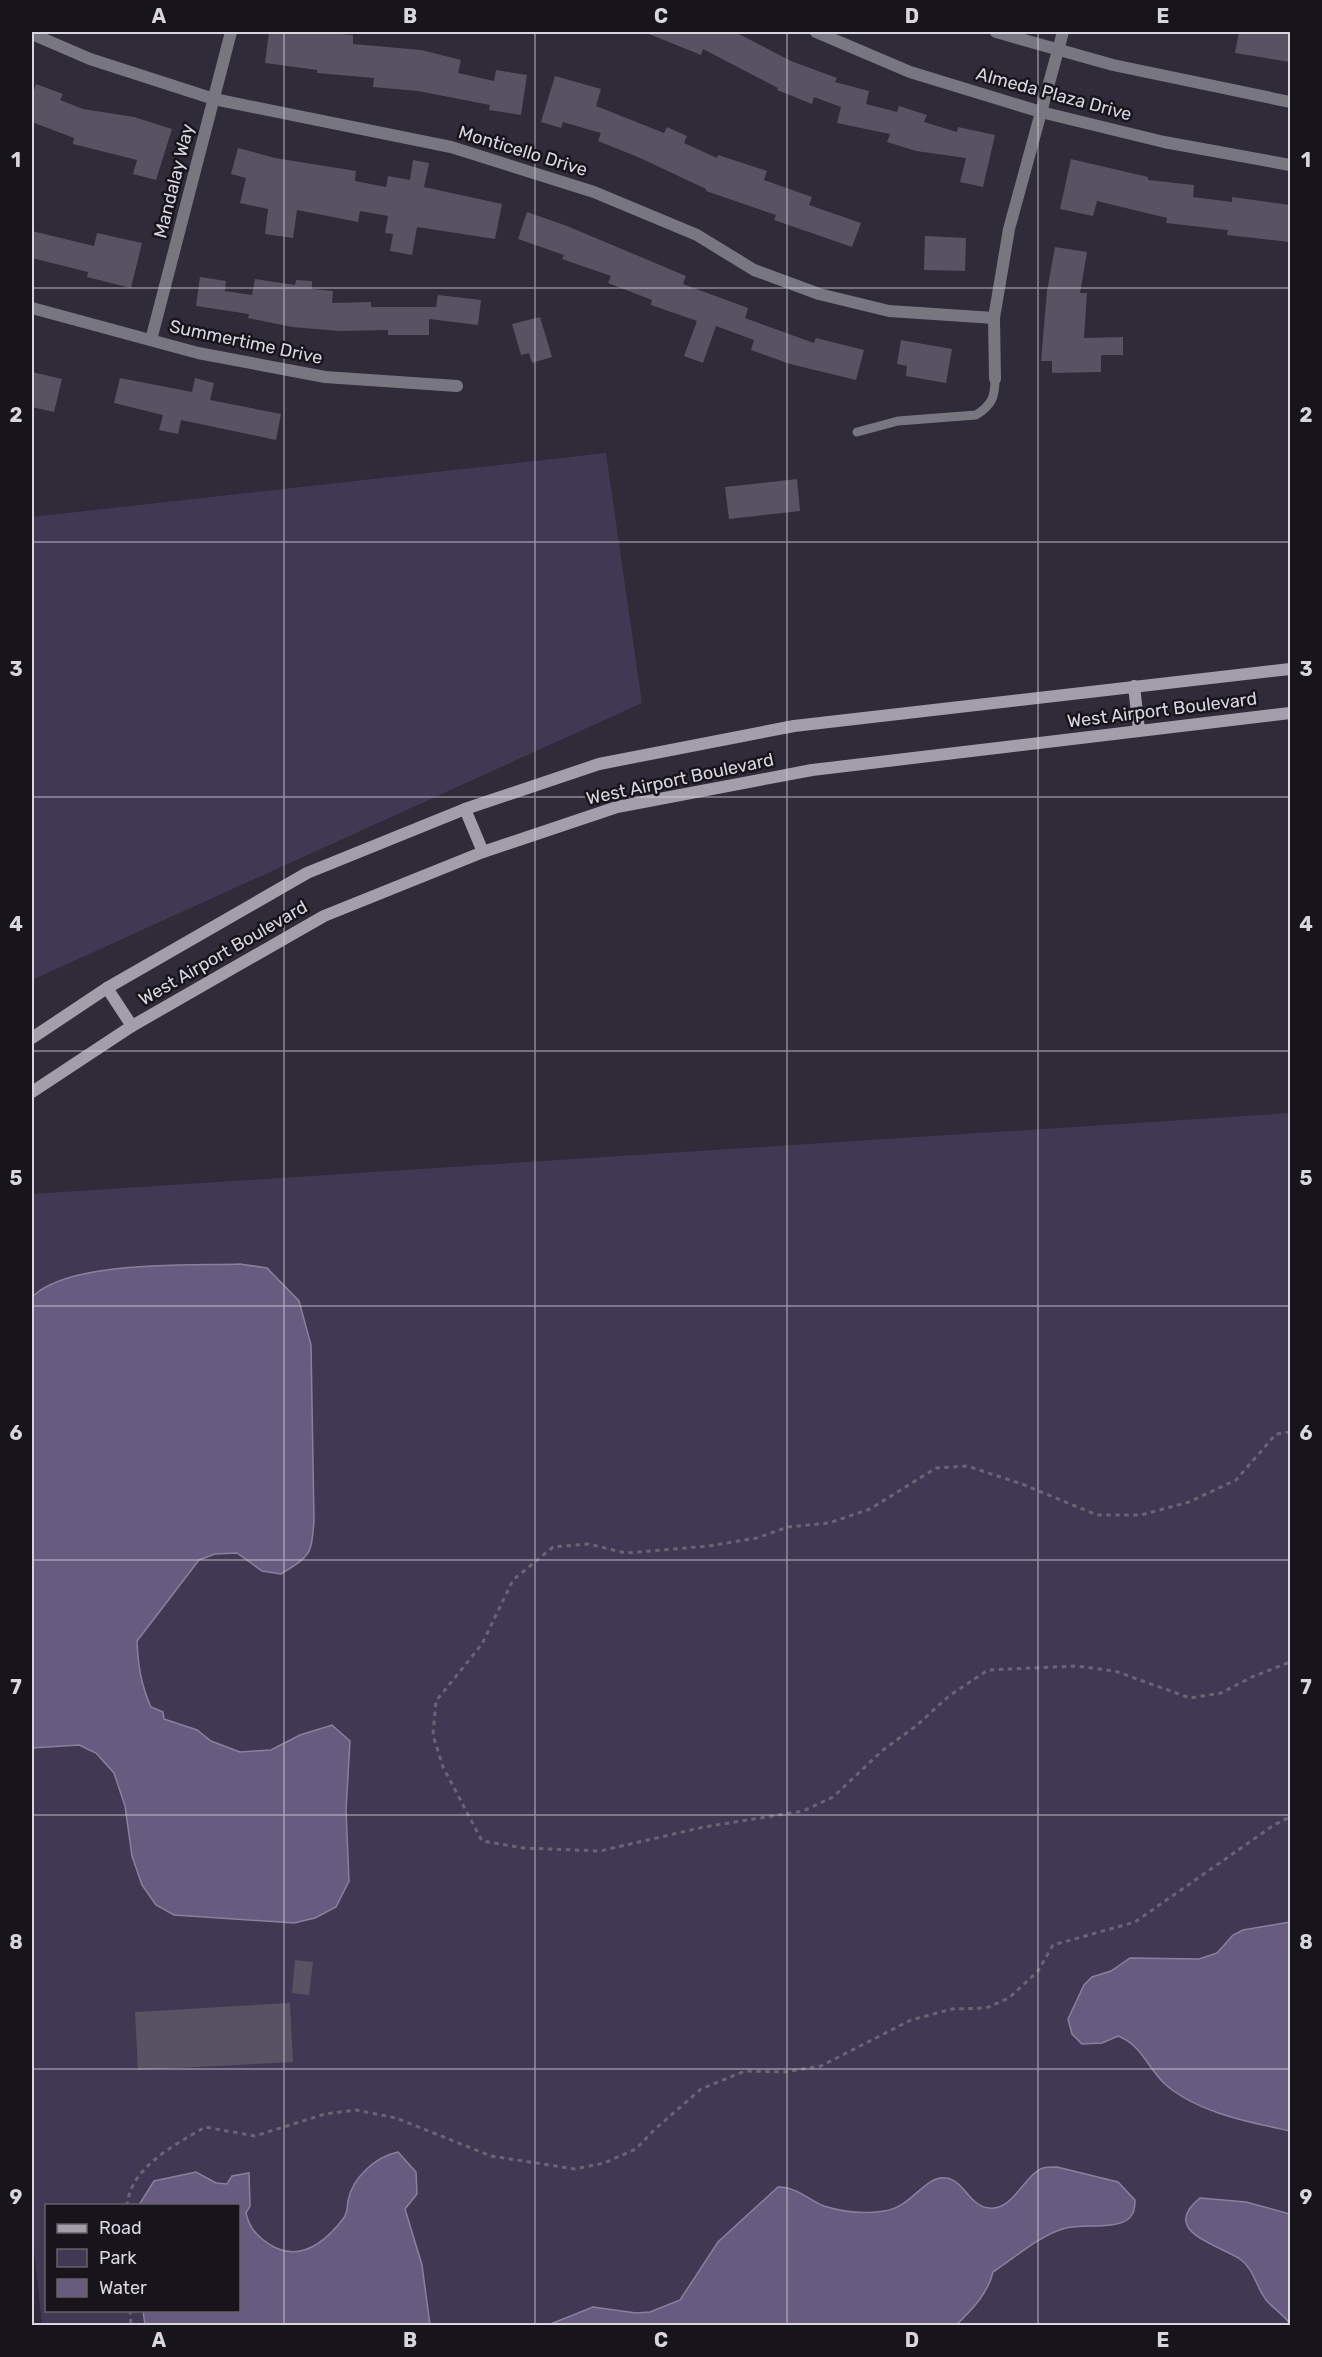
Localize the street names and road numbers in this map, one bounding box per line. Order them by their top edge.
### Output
street label: Almeda Plaza Drive [974,63,1134,125]
street label: Mandalay Way [149,121,199,240]
street label: Monticello Drive [456,121,590,181]
street label: Summertime Drive [167,315,325,369]
street label: West Airport Boulevard [1066,687,1258,733]
street label: West Airport Boulevard [584,748,776,810]
street label: West Airport Boulevard [135,896,311,1010]

